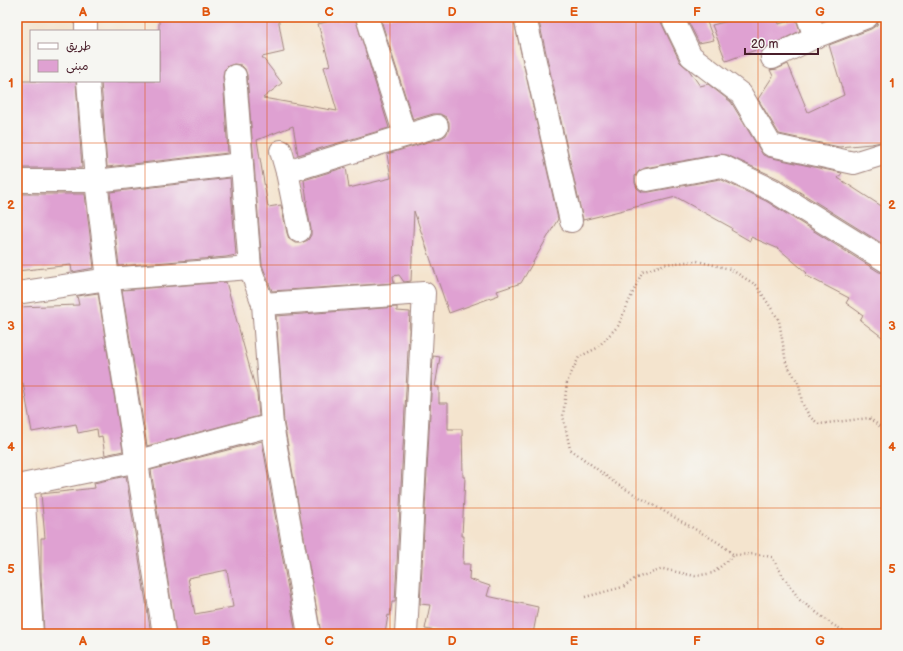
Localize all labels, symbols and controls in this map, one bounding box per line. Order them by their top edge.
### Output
text: A [78,4,87,20]
text: B [201,4,211,20]
text: C [324,4,334,20]
text: D [447,4,457,20]
text: E [570,4,579,20]
text: F [693,4,701,20]
text: G [815,4,825,20]
legend [30,30,160,82]
scale bar [745,30,818,56]
text: 20 m [751,37,778,52]
text: طريق [66,39,91,54]
text: مبنى [66,59,89,74]
text: 1 [8,75,14,91]
text: 1 [889,75,895,91]
text: 2 [7,197,15,213]
text: 2 [888,197,896,213]
text: 3 [7,318,15,334]
text: 3 [888,318,896,334]
text: 4 [7,439,15,455]
text: 4 [888,439,896,455]
text: 5 [7,561,15,577]
text: 5 [888,561,896,577]
text: A [78,633,87,649]
text: B [201,633,211,649]
text: C [324,633,334,649]
text: D [447,633,457,649]
text: E [570,633,579,649]
text: F [693,633,701,649]
text: G [815,633,825,649]

